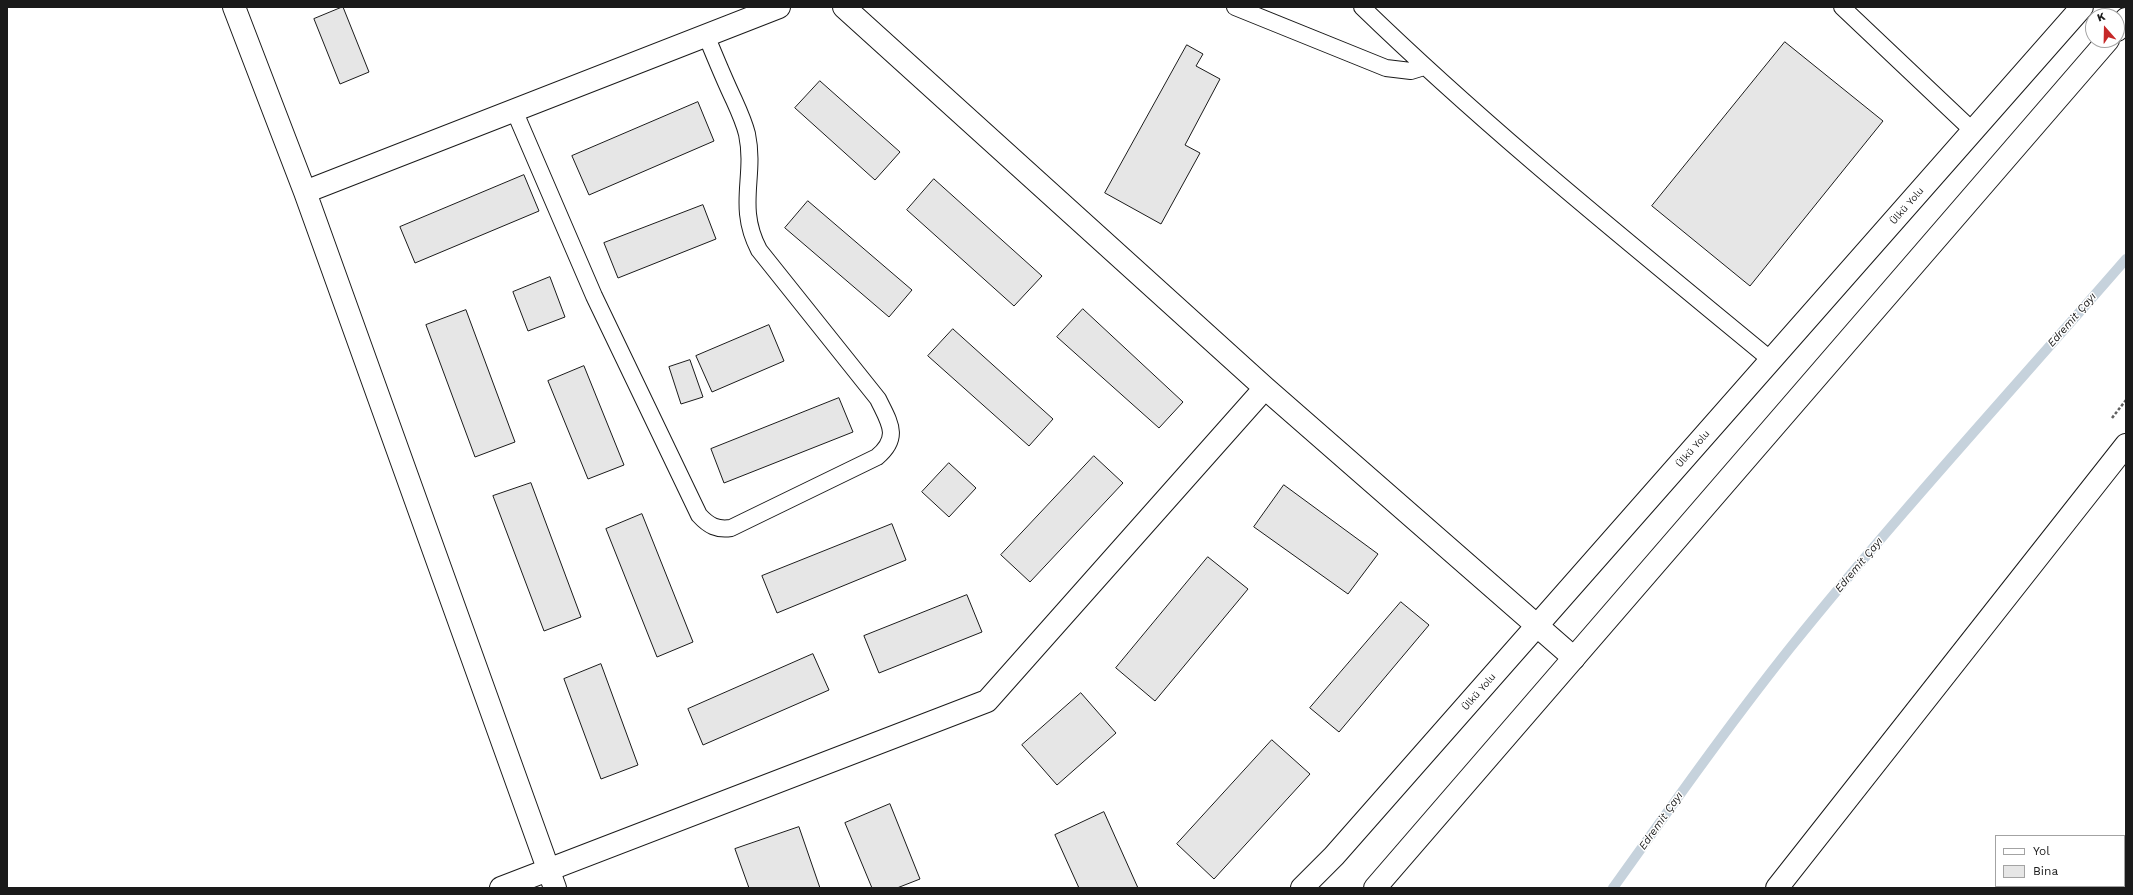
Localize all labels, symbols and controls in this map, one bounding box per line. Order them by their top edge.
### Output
north arrow [2085,8,2125,48]
text: K [2095,10,2107,25]
street label: Ülkü Yolu [1888,185,1926,227]
water label: Edremit Çayı [2045,290,2099,350]
street label: Ülkü Yolu [1674,428,1712,470]
water label: Edremit Çayı [1832,535,1886,595]
street label: Ülkü Yolu [1460,671,1498,713]
water label: Edremit Çayı [1636,790,1686,852]
legend [1995,835,2125,887]
text: Yol [2033,844,2050,858]
text: Bina [2033,864,2058,878]

